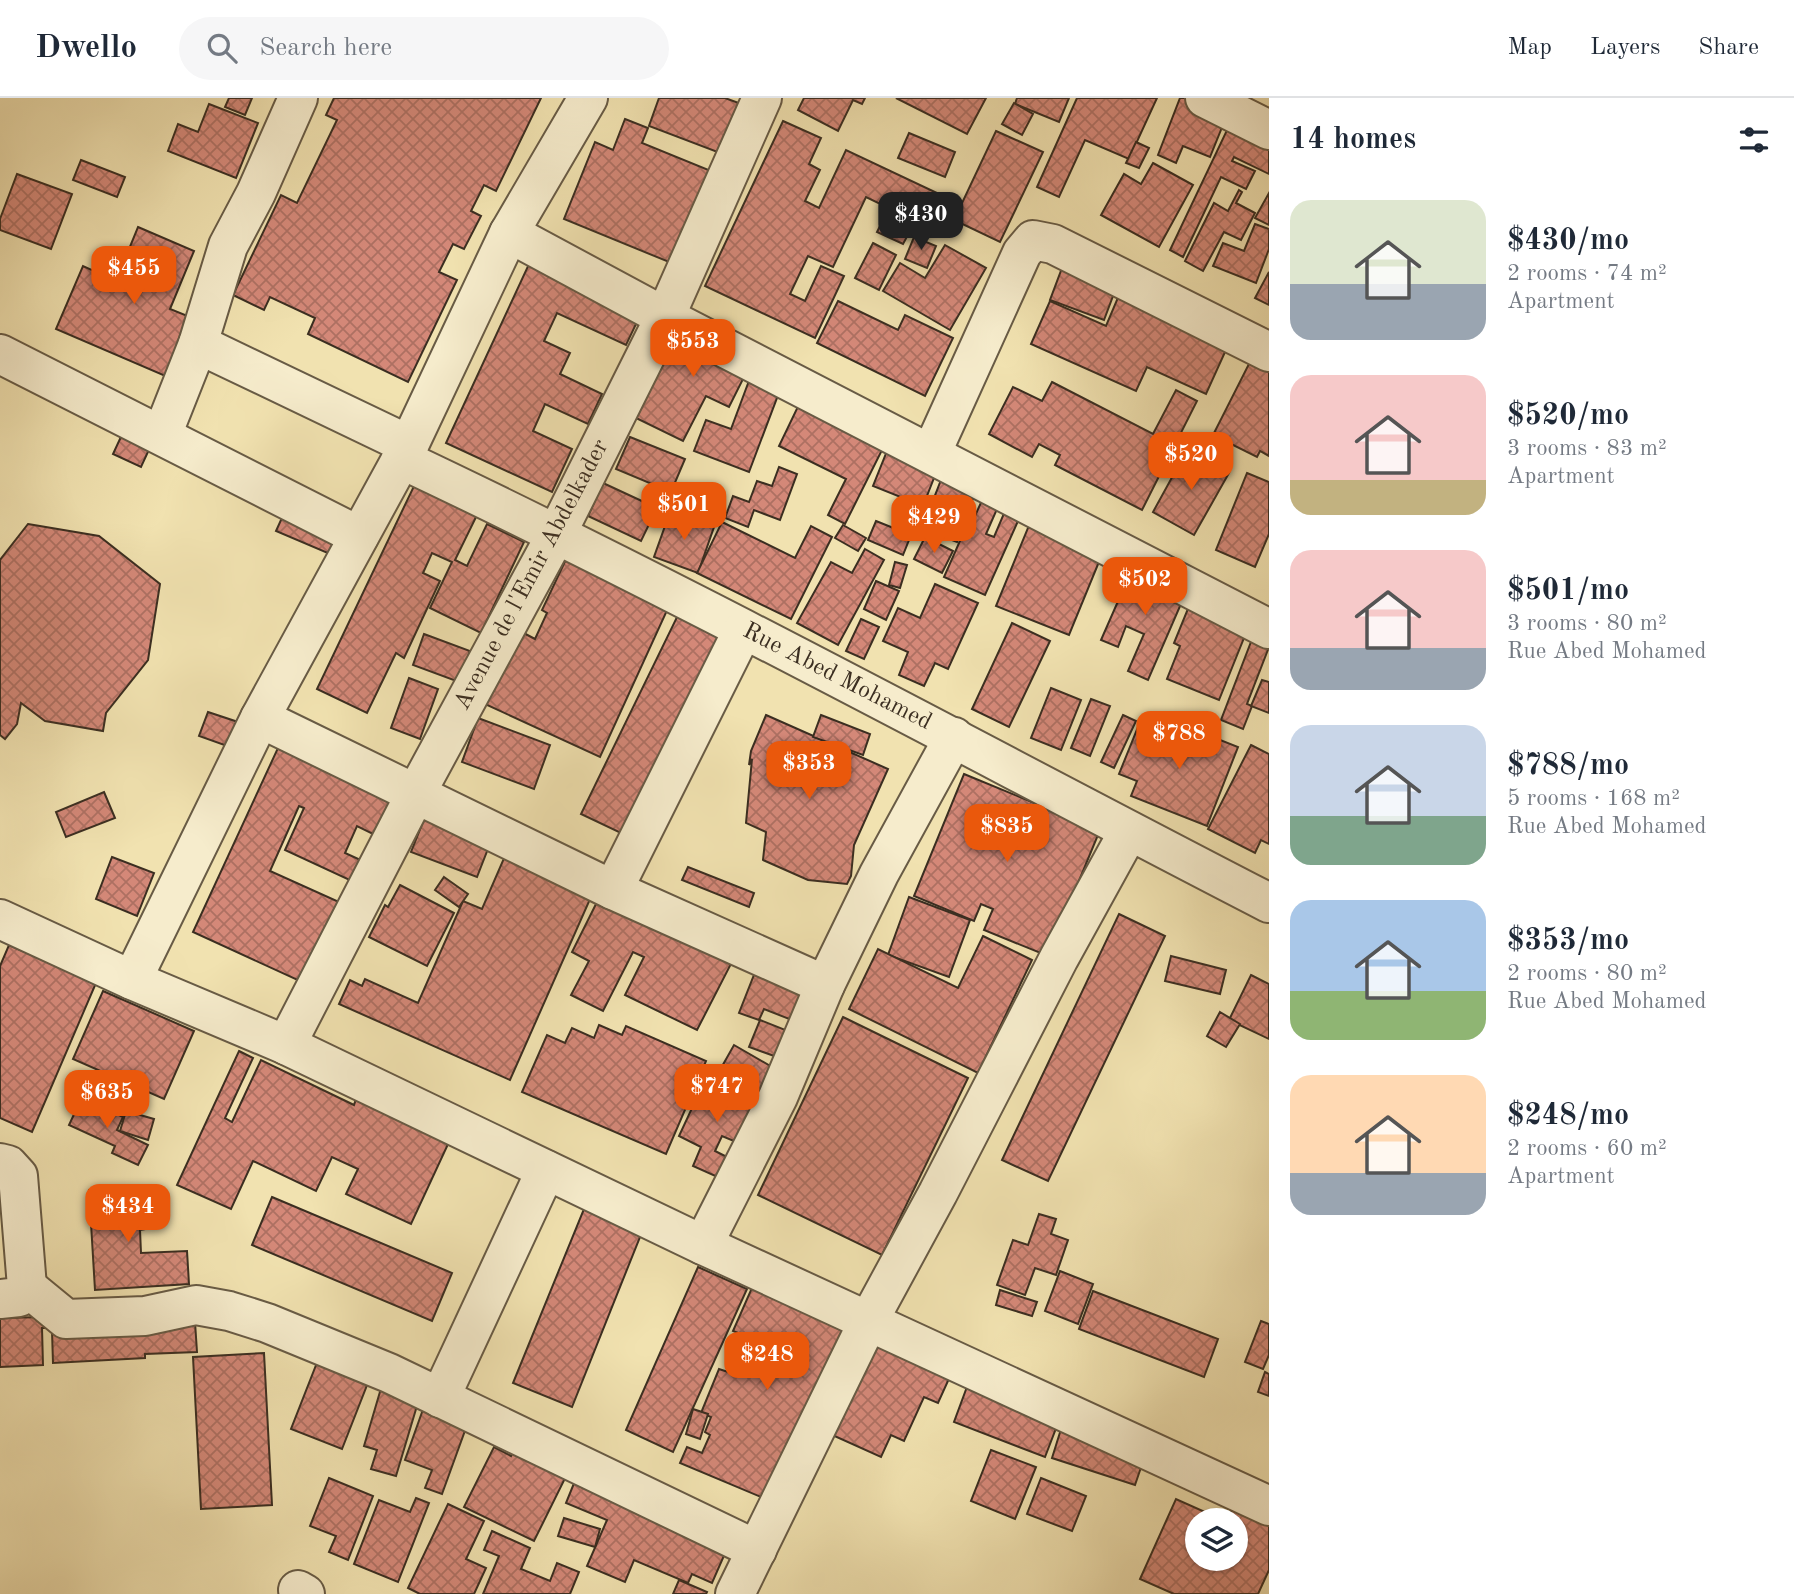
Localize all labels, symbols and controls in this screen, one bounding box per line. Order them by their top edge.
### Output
search box [179,17,669,80]
icon: search [203,29,241,67]
text: Dwello [35,32,137,65]
text: Search here [259,35,392,61]
text: Map [1508,36,1552,60]
text: Layers [1590,36,1660,60]
text: Share [1698,36,1759,60]
icon: filters [1735,121,1773,159]
text: 14 homes [1290,125,1416,155]
pin: $430 [880,192,962,252]
text: $430 [894,203,948,226]
text: $430/mo [1507,226,1629,256]
icon: home [1346,228,1430,312]
pin: $455 [93,246,175,306]
text: $455 [107,257,161,280]
text: 2 rooms · 74 m² [1507,262,1667,285]
text: Apartment [1507,290,1615,313]
pin: $553 [652,320,734,379]
text: $553 [666,330,720,353]
text: $520/mo [1507,401,1629,431]
icon: home [1346,403,1430,487]
pin: $520 [1150,432,1232,492]
street label: Avenue de l'Emir Abdelkader [450,436,614,714]
text: 3 rooms · 83 m² [1507,437,1667,460]
text: $520 [1164,443,1218,466]
text: Apartment [1507,465,1615,488]
pin: $501 [643,482,725,542]
text: $501 [657,493,711,516]
pin: $429 [893,496,975,555]
text: $429 [907,506,961,529]
pin: $502 [1104,558,1186,617]
text: $502 [1118,568,1172,591]
text: $501/mo [1507,576,1629,606]
icon: home [1346,578,1430,662]
text: 3 rooms · 80 m² [1507,612,1667,635]
street label: Rue Abed Mohamed [739,619,935,735]
text: Rue Abed Mohamed [1507,640,1707,663]
pin: $788 [1138,712,1220,771]
text: $788 [1152,722,1206,745]
pin: $353 [768,742,850,801]
text: $788/mo [1507,751,1629,781]
text: $353 [782,752,836,775]
icon: home [1346,753,1430,837]
text: 5 rooms · 168 m² [1507,787,1680,810]
pin: $835 [966,804,1048,864]
text: $835 [980,815,1034,838]
text: Rue Abed Mohamed [1507,815,1707,838]
text: $353/mo [1507,926,1629,956]
icon: home [1346,928,1430,1012]
text: 2 rooms · 80 m² [1507,962,1667,985]
text: Rue Abed Mohamed [1507,990,1707,1013]
pin: $747 [676,1065,758,1124]
pin: $635 [66,1070,148,1130]
text: $747 [690,1075,744,1098]
text: $635 [80,1081,134,1104]
text: $248/mo [1507,1101,1629,1131]
icon: home [1346,1103,1430,1187]
text: 2 rooms · 60 m² [1507,1137,1667,1160]
text: Apartment [1507,1165,1615,1188]
pin: $434 [87,1184,169,1244]
text: $434 [101,1195,155,1218]
pin: $248 [726,1332,808,1392]
text: $248 [740,1343,794,1366]
map controls [1185,1508,1248,1571]
button: layers [1185,1508,1248,1571]

